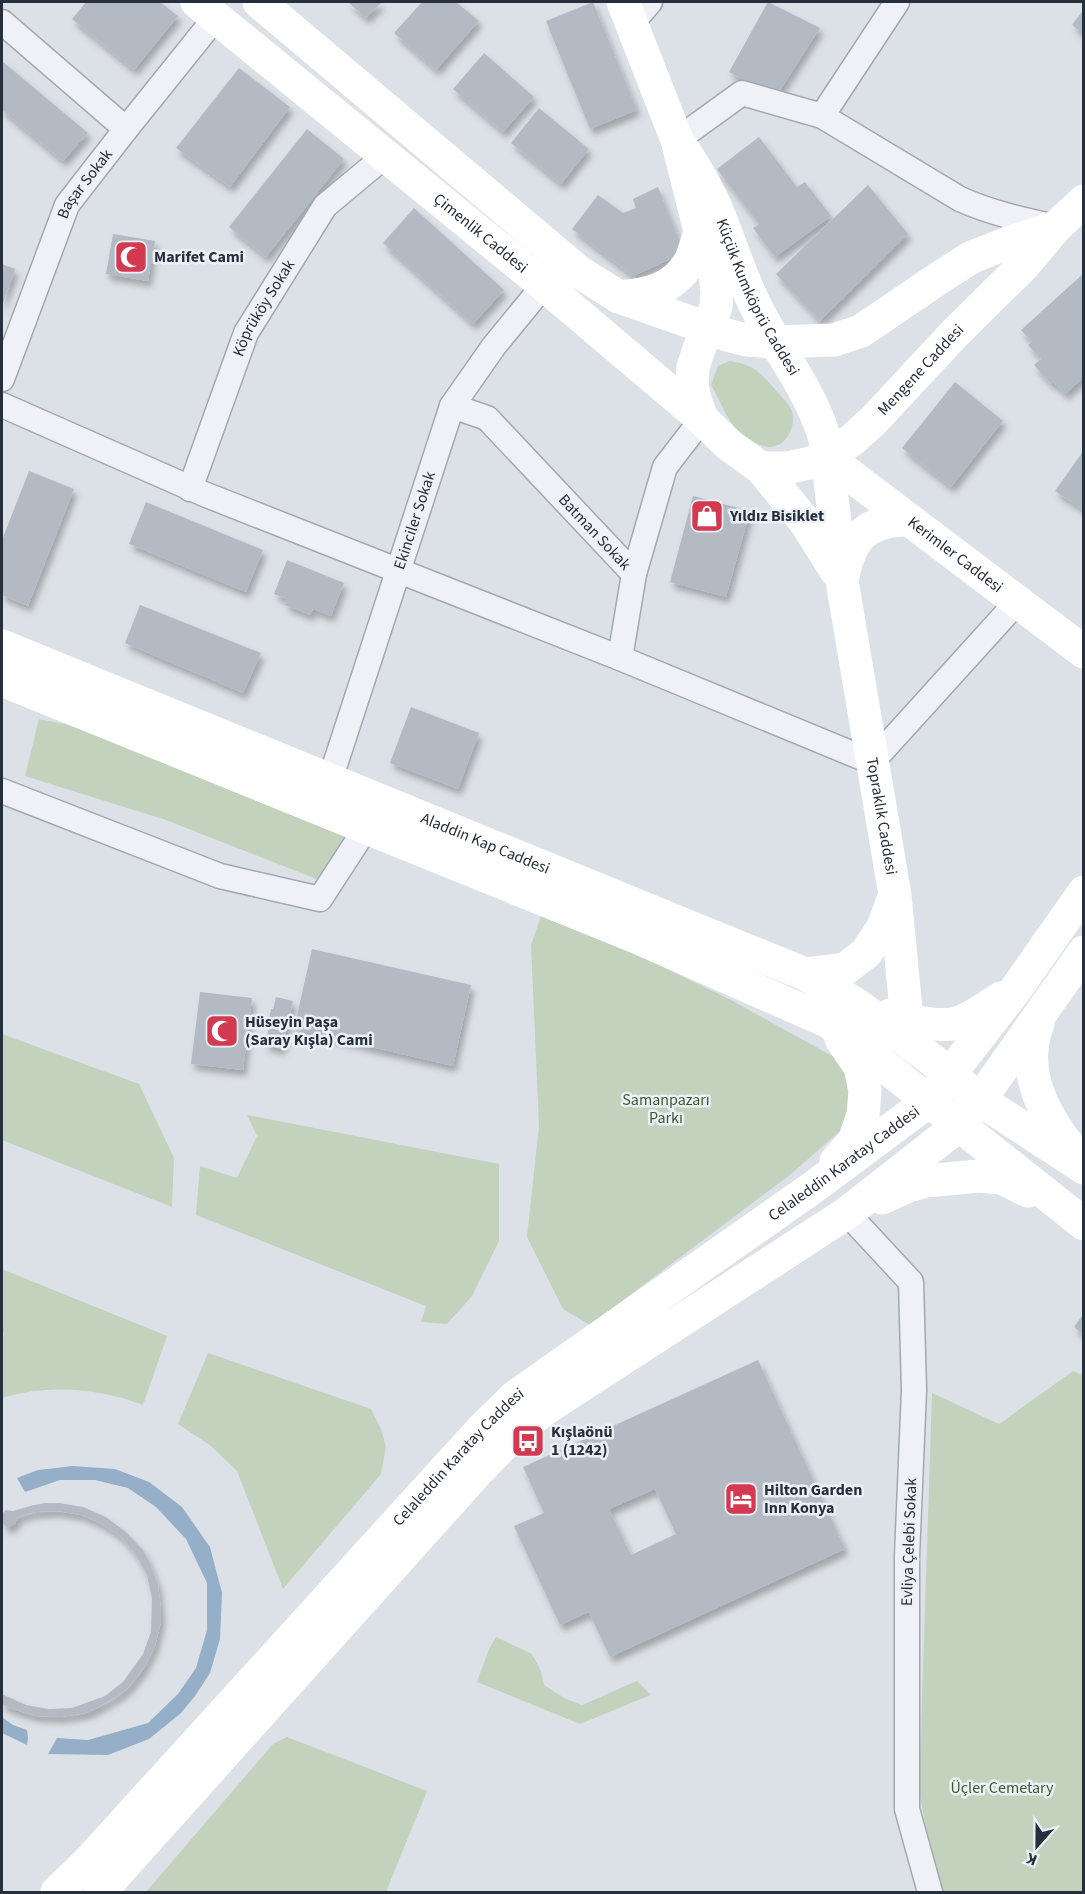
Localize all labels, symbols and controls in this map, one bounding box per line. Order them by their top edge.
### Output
street label: Başar Sokak [52,144,118,222]
street label: Çimenlik Caddesi [429,188,532,278]
street label: Küçük Kumköprü Caddesi [711,215,805,380]
mosque icon: Marifet Cami [113,239,149,275]
place label: Marifet Cami [154,246,244,268]
street label: Köprüköy Sokak [227,255,300,360]
street label: Mengene Caddesi [873,319,969,420]
street label: Ekinciler Sokak [388,468,441,572]
street label: Batman Sokak [553,489,636,575]
shop icon: Yıldız Bisiklet [689,498,725,534]
place label: Yıldız Bisiklet [729,505,824,527]
street label: Kerimler Caddesi [903,511,1007,598]
street label: Topraklık Caddesi [861,755,902,877]
street label: Aladdin Kap Caddesi [417,807,553,880]
place label: Hüseyin Paşa (Saray Kışla) Cami [245,1011,373,1051]
mosque icon: Hüseyin Paşa (Saray Kışla) Cami [204,1013,240,1049]
park label: Samanpazarı Parkı [622,1089,710,1129]
street label: Celaleddin Karatay Caddesi [764,1101,924,1226]
street label: Celaleddin Karatay Caddesi [388,1383,528,1531]
place label: Kışlaönü 1 (1242) [551,1421,612,1461]
bus stop icon: Kışlaönü 1 (1242) [510,1423,546,1459]
street label: Evliya Çelebi Sokak [896,1477,922,1606]
place label: Hilton Garden Inn Konya [764,1479,862,1519]
hotel icon: Hilton Garden Inn Konya [723,1481,759,1517]
park label: Üçler Cemetary [950,1777,1054,1799]
north arrow [1007,1816,1067,1876]
text: K [1023,1847,1041,1871]

